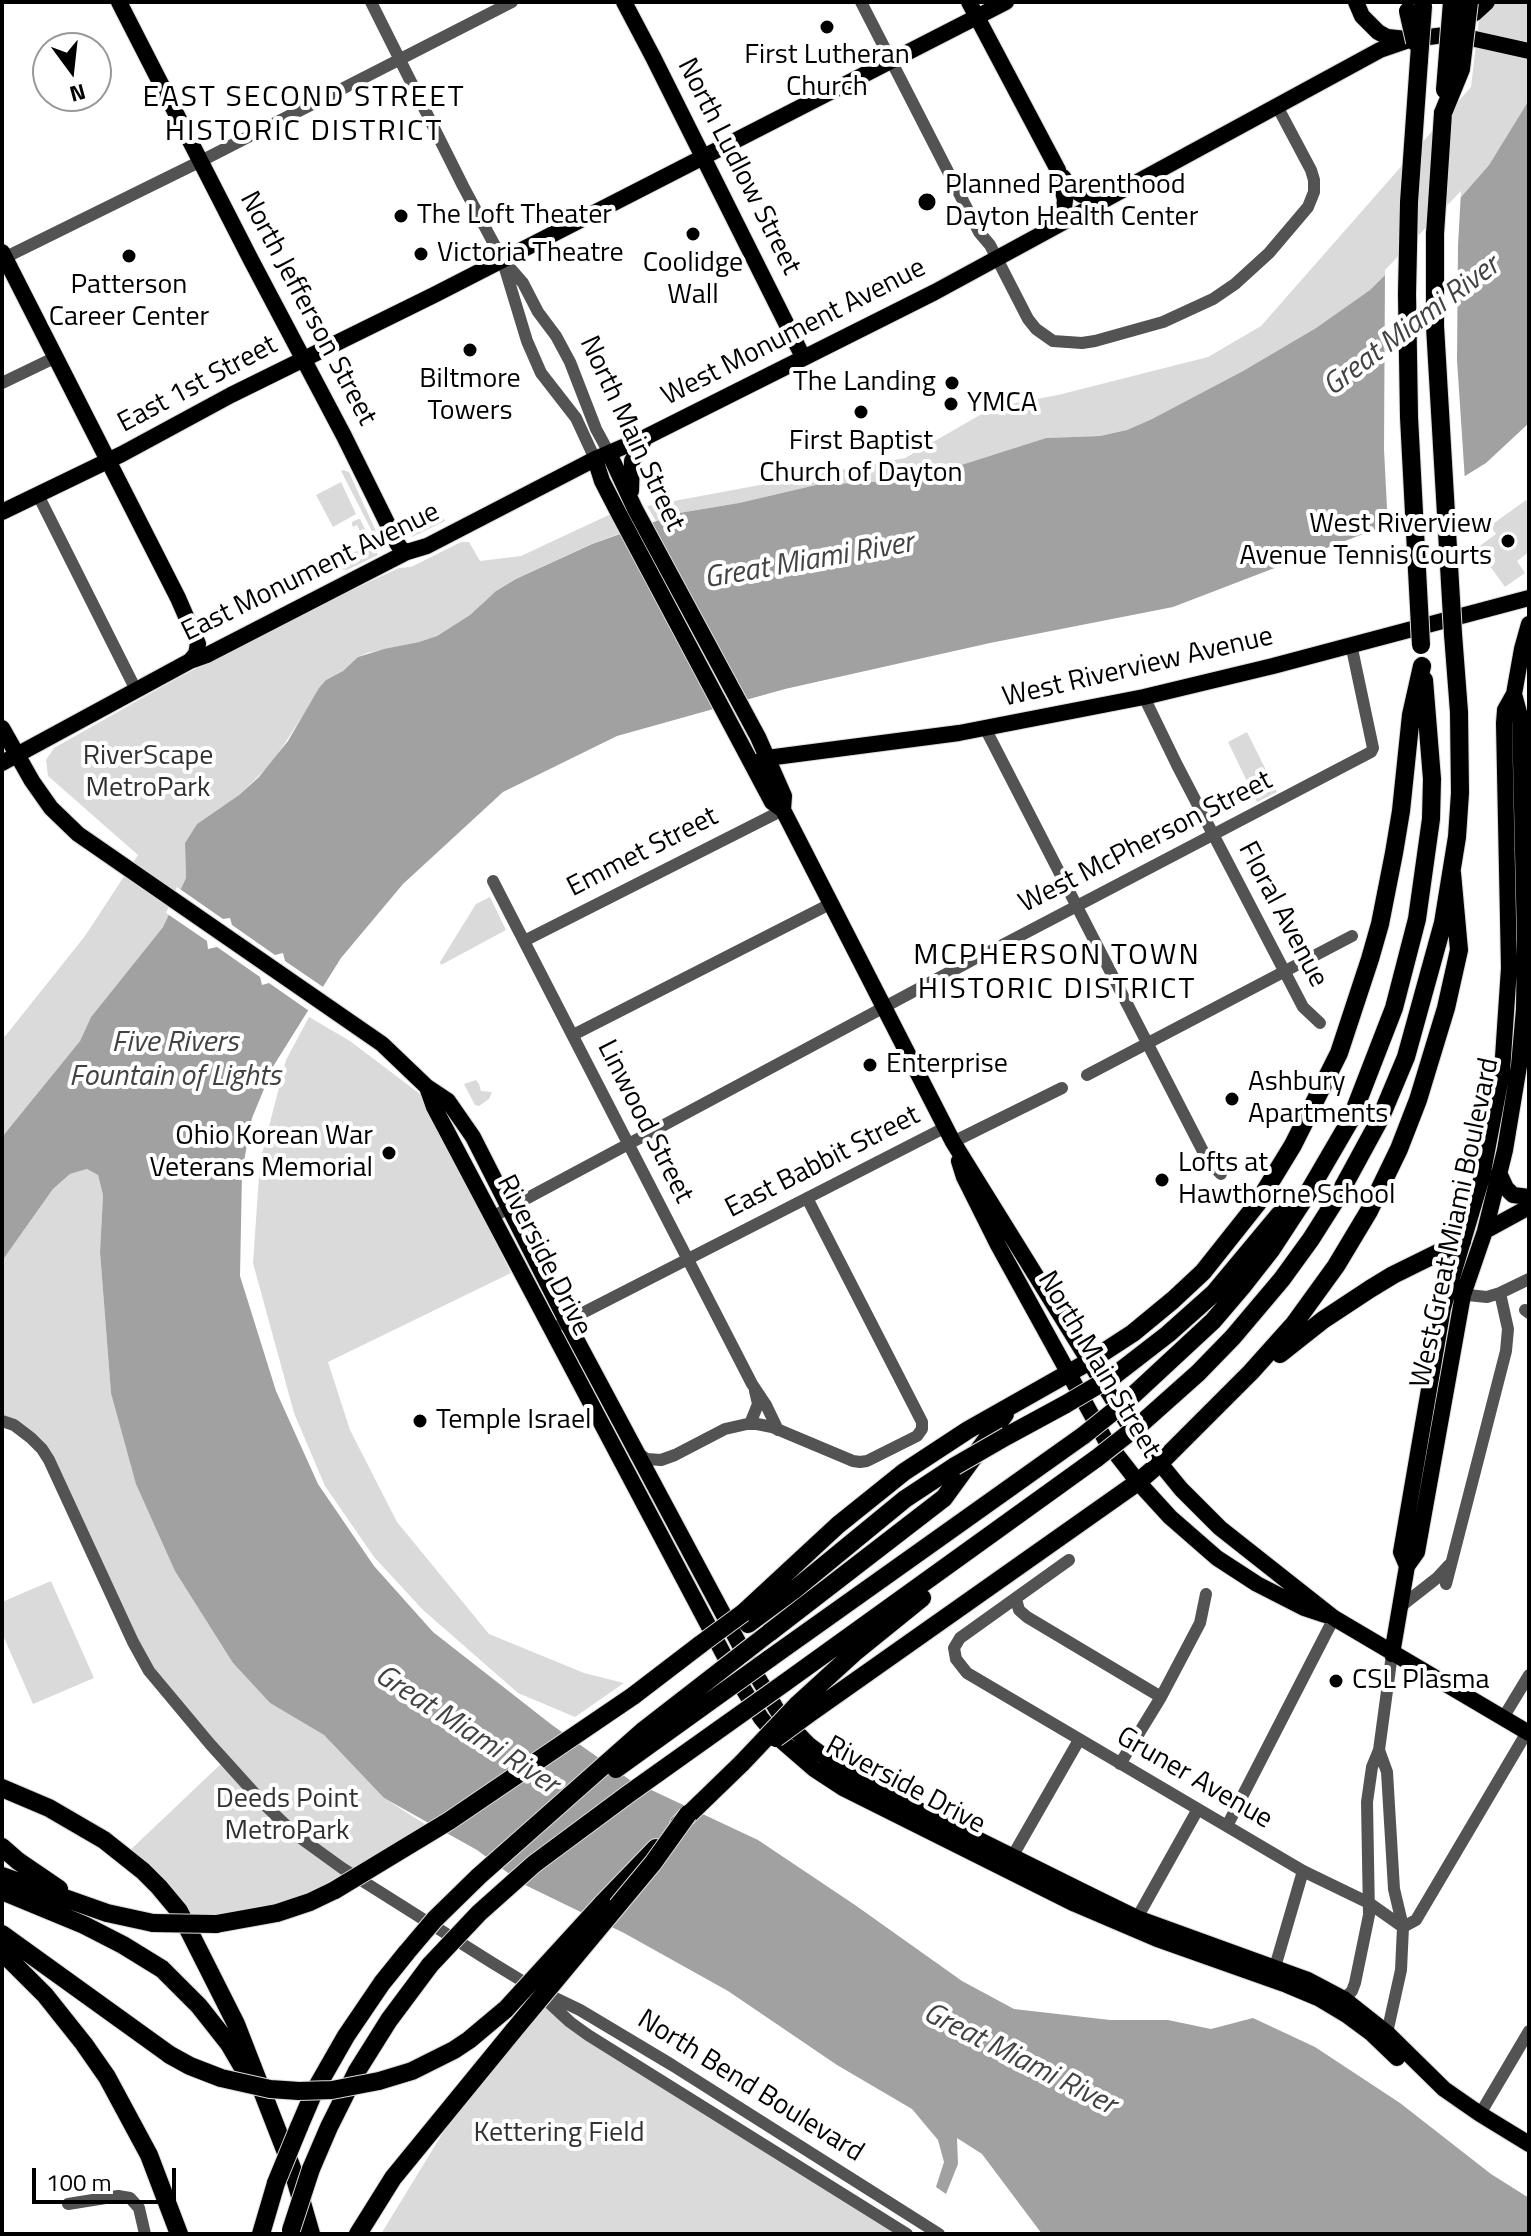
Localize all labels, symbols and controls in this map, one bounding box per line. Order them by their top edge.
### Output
marker: First Lutheran Church [818,18,836,36]
north arrow [32,32,112,112]
place label: First Lutheran Church [744,39,910,105]
street label: North Ludlow Street [669,53,807,281]
text: N [66,75,89,112]
district label: EAST SECOND STREET HISTORIC DISTRICT [142,81,466,152]
place label: Planned Parenthood Dayton Health Center [945,169,1198,235]
street label: North Jefferson Street [231,186,383,432]
marker: Planned Parenthood Dayton Health Center [916,191,938,213]
place label: The Loft Theater [417,199,612,233]
marker: The Loft Theater [392,207,410,225]
marker: Coolidge Wall [684,225,702,243]
place label: Victoria Theatre [437,237,624,271]
marker: Victoria Theatre [412,245,430,263]
marker: Patterson Career Center [120,247,138,265]
place label: Coolidge Wall [643,247,743,313]
water label: Great Miami River [1317,249,1507,405]
street label: West Monument Avenue [656,252,932,414]
place label: Patterson Career Center [49,269,209,335]
street label: East 1st Street [113,329,283,441]
street label: North Main Street [571,331,691,537]
marker: Biltmore Towers [461,341,479,359]
place label: Biltmore Towers [419,363,521,429]
place label: The Landing [793,366,936,400]
marker: The Landing [943,374,961,392]
place label: YMCA [967,387,1038,421]
marker: YMCA [942,395,960,413]
marker: First Baptist Church of Dayton [852,403,870,421]
place label: First Baptist Church of Dayton [759,425,963,491]
street label: East Monument Avenue [177,496,445,650]
place label: West Riverview Avenue Tennis Courts [1239,508,1492,574]
water label: Great Miami River [702,526,916,598]
marker: West Riverview Avenue Tennis Courts [1499,532,1517,550]
street label: West Riverview Avenue [1000,621,1276,715]
park label: RiverScape MetroPark [83,740,213,806]
street label: West McPherson Street [1014,765,1278,921]
street label: Emmet Street [562,801,724,905]
street label: Floral Avenue [1230,837,1334,993]
district label: MCPHERSON TOWN HISTORIC DISTRICT [913,939,1201,1010]
water label: Five Rivers Fountain of Lights [69,1026,281,1096]
street label: Linwood Street [589,1035,699,1209]
place label: Enterprise [886,1048,1008,1082]
street label: West Great Miami Boulevard [1405,1055,1507,1391]
marker: Enterprise [861,1056,879,1074]
place label: Ashbury Apartments [1248,1066,1388,1132]
marker: Ashbury Apartments [1223,1090,1241,1108]
street label: East Babbit Street [720,1100,926,1226]
place label: Ohio Korean War Veterans Memorial [150,1120,373,1186]
marker: Ohio Korean War Veterans Memorial [380,1144,398,1162]
place label: Lofts at Hawthorne School [1178,1147,1395,1213]
street label: Riverside Drive [488,1170,598,1342]
marker: Lofts at Hawthorne School [1153,1171,1171,1189]
street label: North Main Street [1029,1266,1167,1464]
place label: Temple Israel [436,1404,591,1438]
marker: Temple Israel [411,1412,429,1430]
water label: Great Miami River [367,1658,565,1804]
place label: CSL Plasma [1352,1664,1490,1698]
marker: CSL Plasma [1327,1672,1345,1690]
street label: Gruner Avenue [1110,1721,1278,1837]
street label: Riverside Drive [819,1730,991,1842]
park label: Deeds Point MetroPark [216,1783,358,1849]
water label: Great Miami River [917,1996,1121,2124]
street label: North Bend Boulevard [631,2004,869,2170]
park label: Kettering Field [473,2117,645,2151]
scale bar [36,2152,180,2202]
text: 100 m [46,2164,112,2200]

